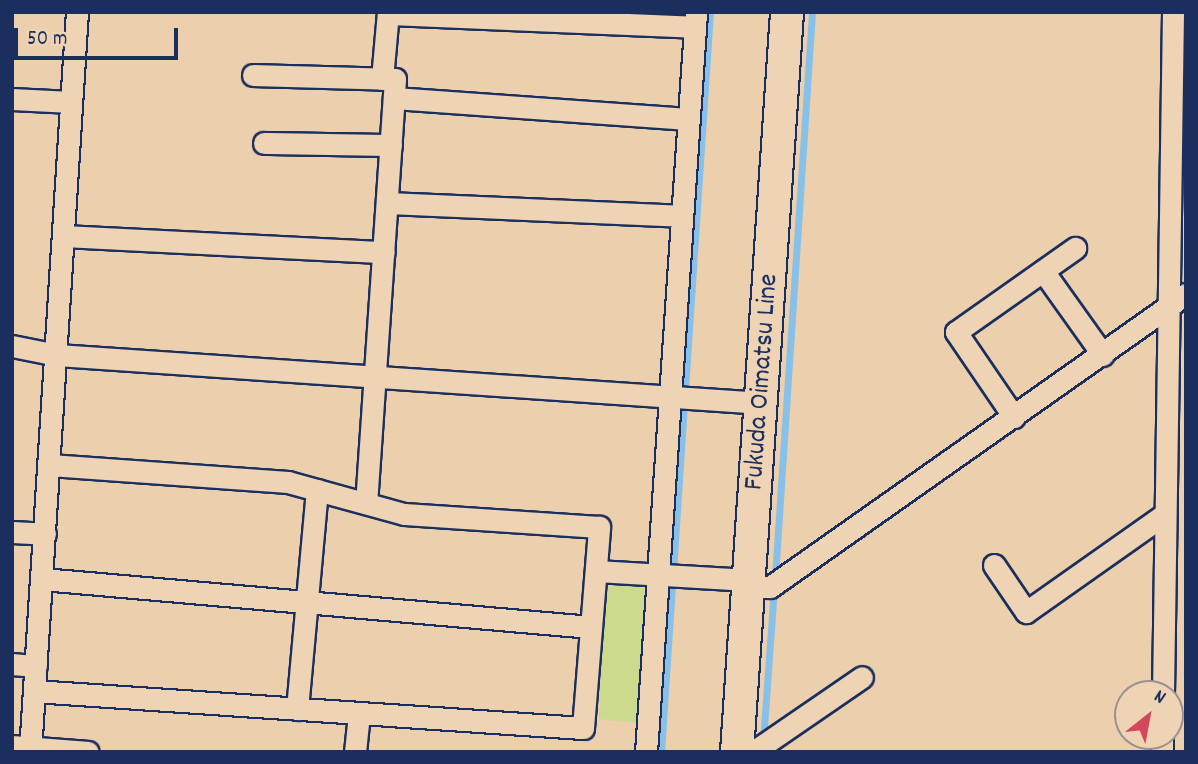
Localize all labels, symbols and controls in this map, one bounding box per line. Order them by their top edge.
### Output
scale bar [18,14,182,58]
text: 50 m [27,25,67,55]
street label: Fukuda Oimatsu Line [739,273,787,491]
north arrow [1114,680,1184,750]
text: N [1148,684,1170,712]

